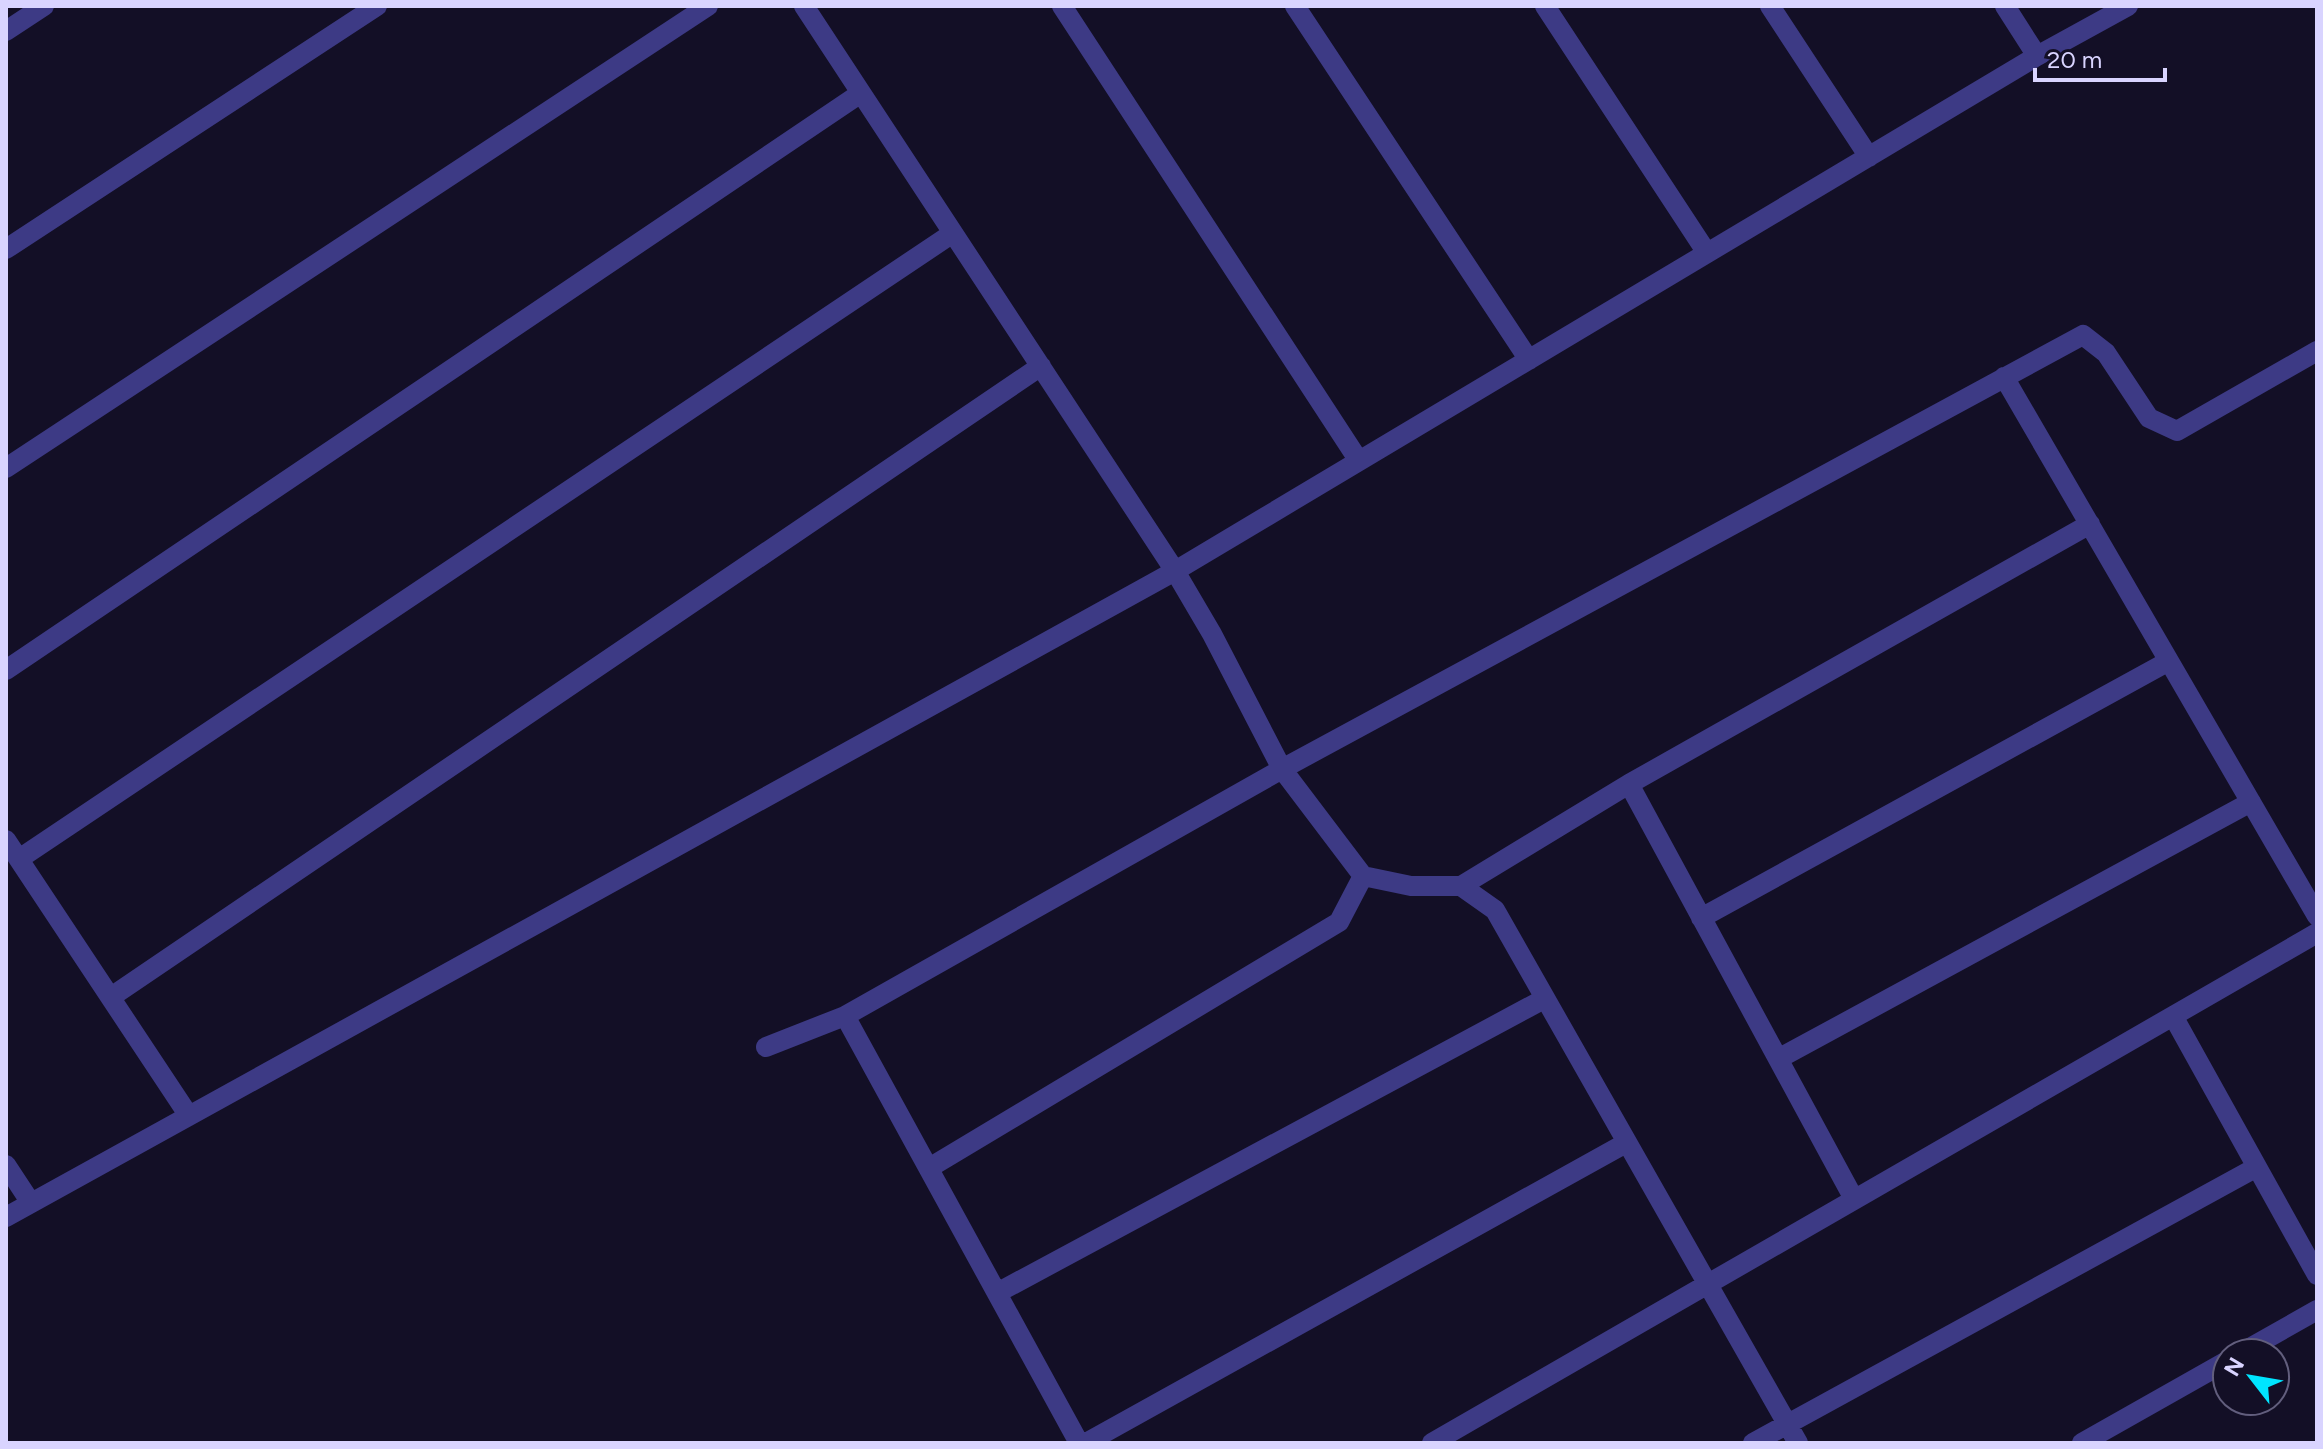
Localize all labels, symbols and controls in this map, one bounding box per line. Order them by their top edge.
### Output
scale bar [2035,32,2165,82]
text: 20 m [2047,45,2102,74]
north arrow [2211,1337,2291,1417]
text: N [2218,1353,2250,1381]

